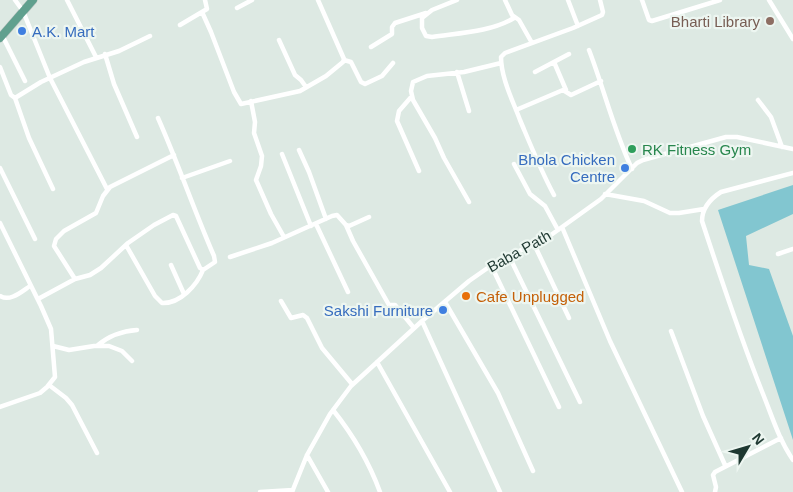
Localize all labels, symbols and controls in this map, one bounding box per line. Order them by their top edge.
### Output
place label: Bharti Library [671,13,760,30]
marker: Bharti Library [764,15,776,27]
place label: A.K. Mart [32,23,95,40]
marker: A.K. Mart [16,25,28,37]
place label: RK Fitness Gym [642,141,751,158]
marker: RK Fitness Gym [626,143,638,155]
place label: Bhola Chicken Centre [518,151,615,185]
marker: Bhola Chicken Centre [619,162,631,174]
street label: Baba Path [484,227,554,275]
place label: Cafe Unplugged [476,288,584,305]
marker: Cafe Unplugged [460,290,472,302]
place label: Sakshi Furniture [324,302,433,319]
marker: Sakshi Furniture [437,304,449,316]
north arrow [723,422,773,472]
text: N [749,430,768,448]

